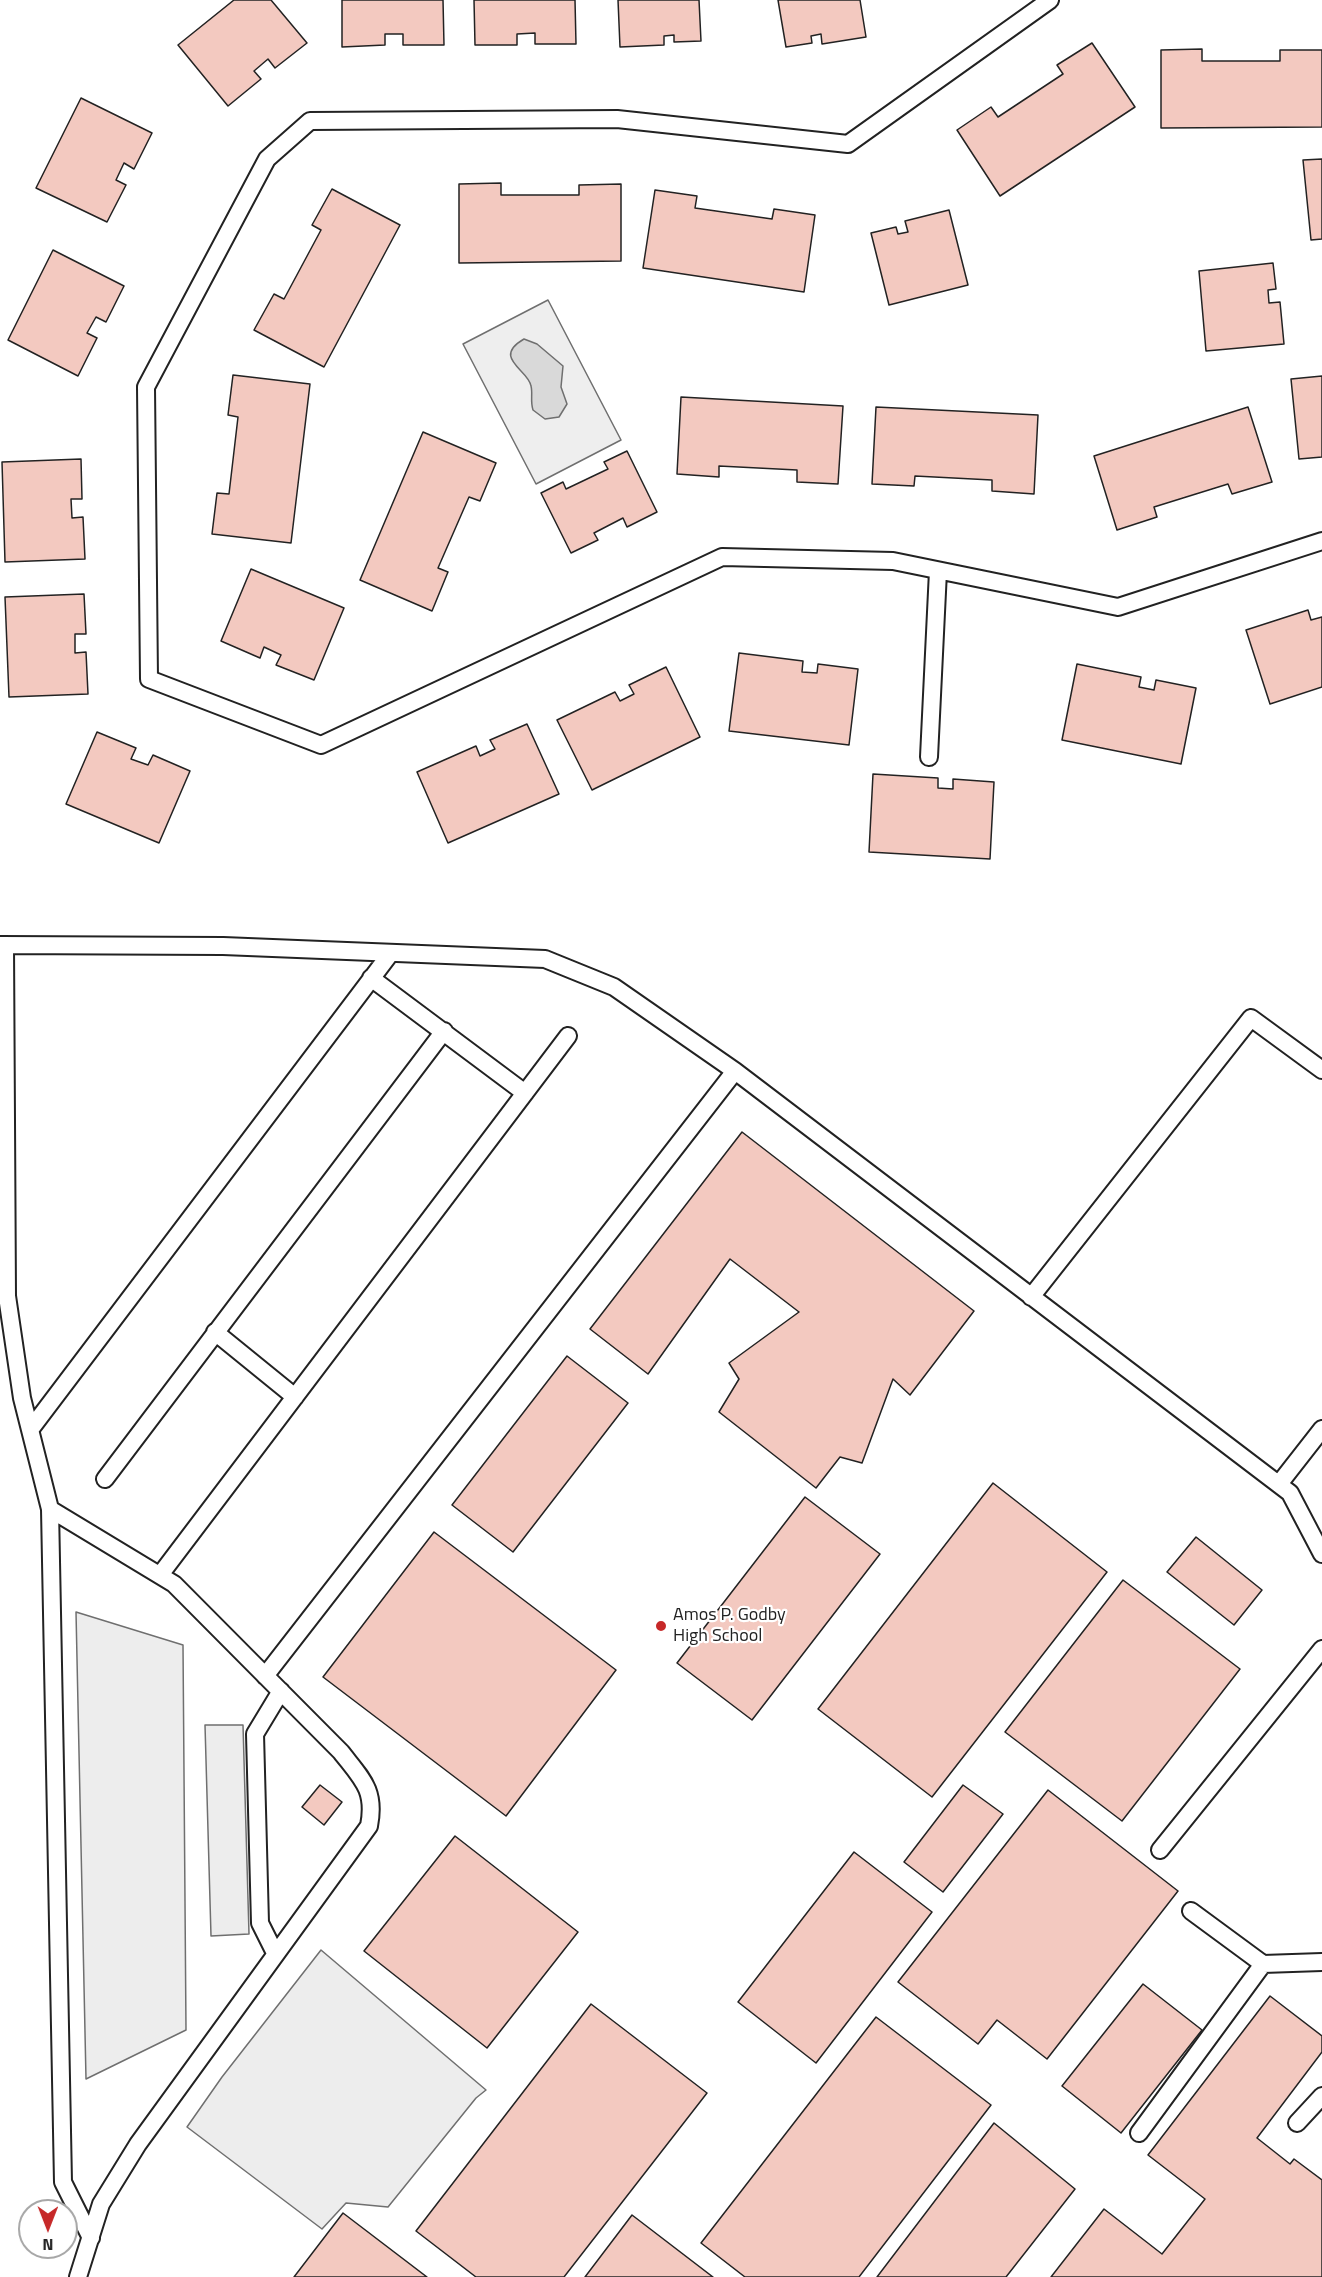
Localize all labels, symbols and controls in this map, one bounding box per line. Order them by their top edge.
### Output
place label: Amos P. Godby High School [673,1605,786,1648]
marker: Amos P. Godby High School [654,1619,668,1633]
north arrow [18,2199,78,2259]
text: N [42,2233,54,2257]

